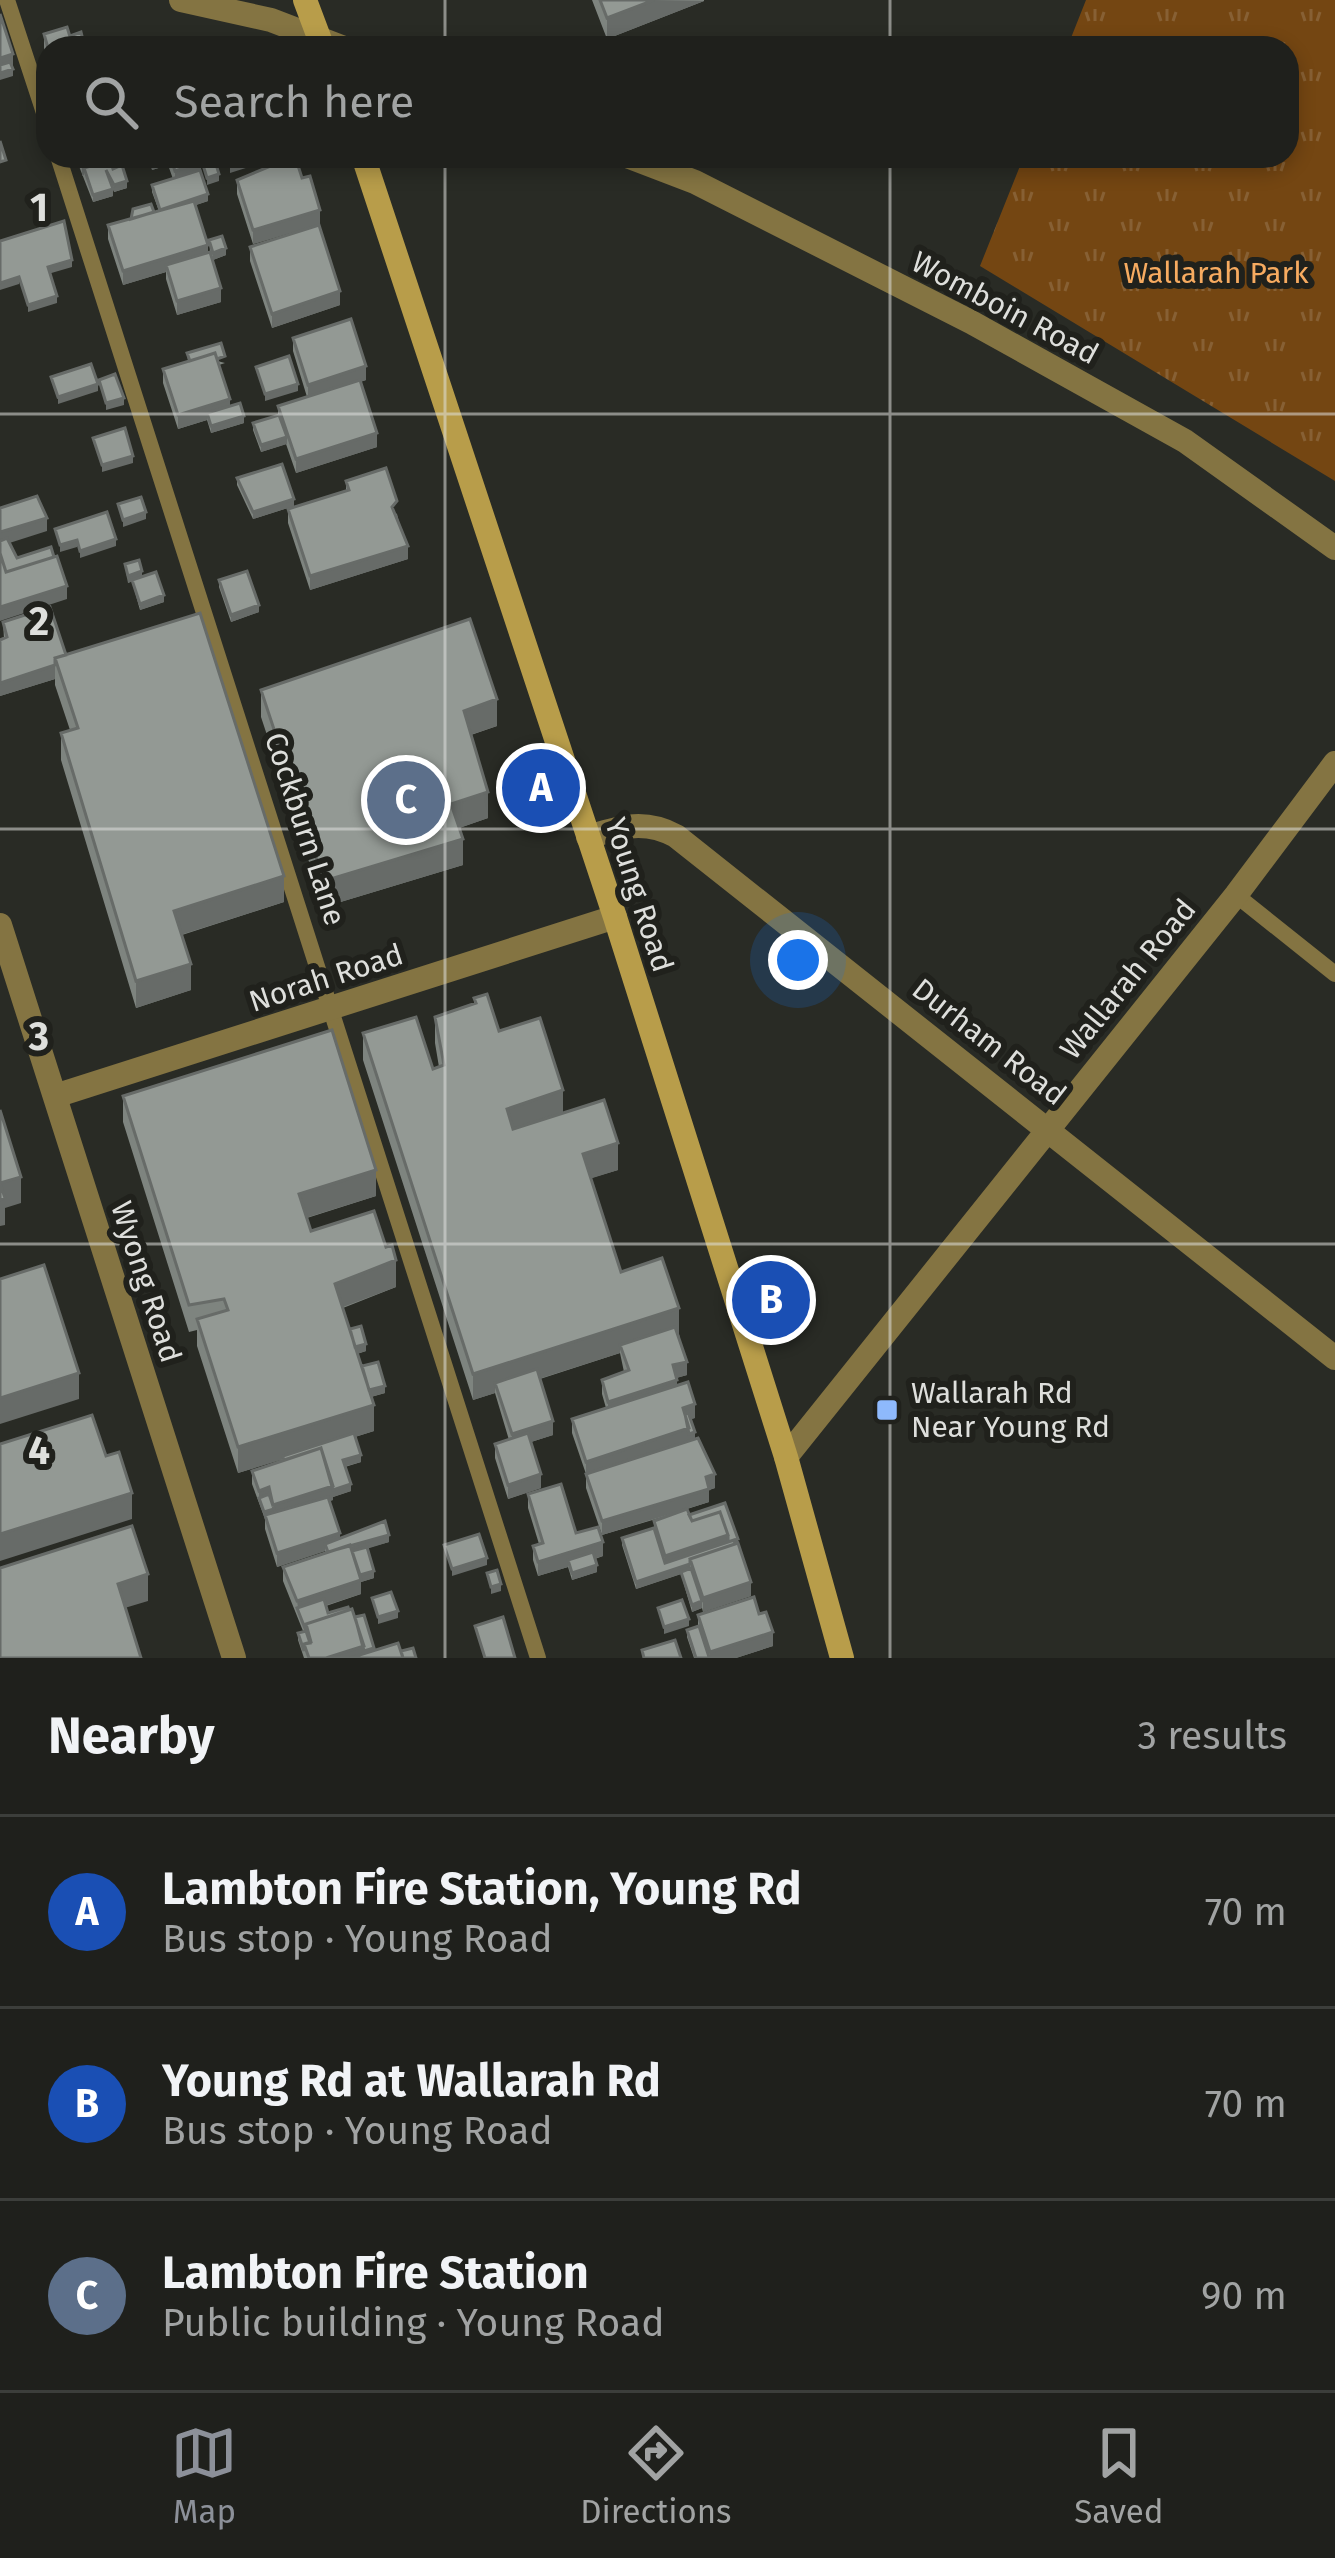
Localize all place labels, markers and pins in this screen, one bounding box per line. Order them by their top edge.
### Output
pin: A [502,743,580,833]
pin: C [367,755,445,845]
pin: B [732,1255,810,1345]
place label: Wallarah Rd Near Young Rd [911,1375,1110,1445]
marker: Wallarah Rd Near Young Rd [874,1397,900,1423]

